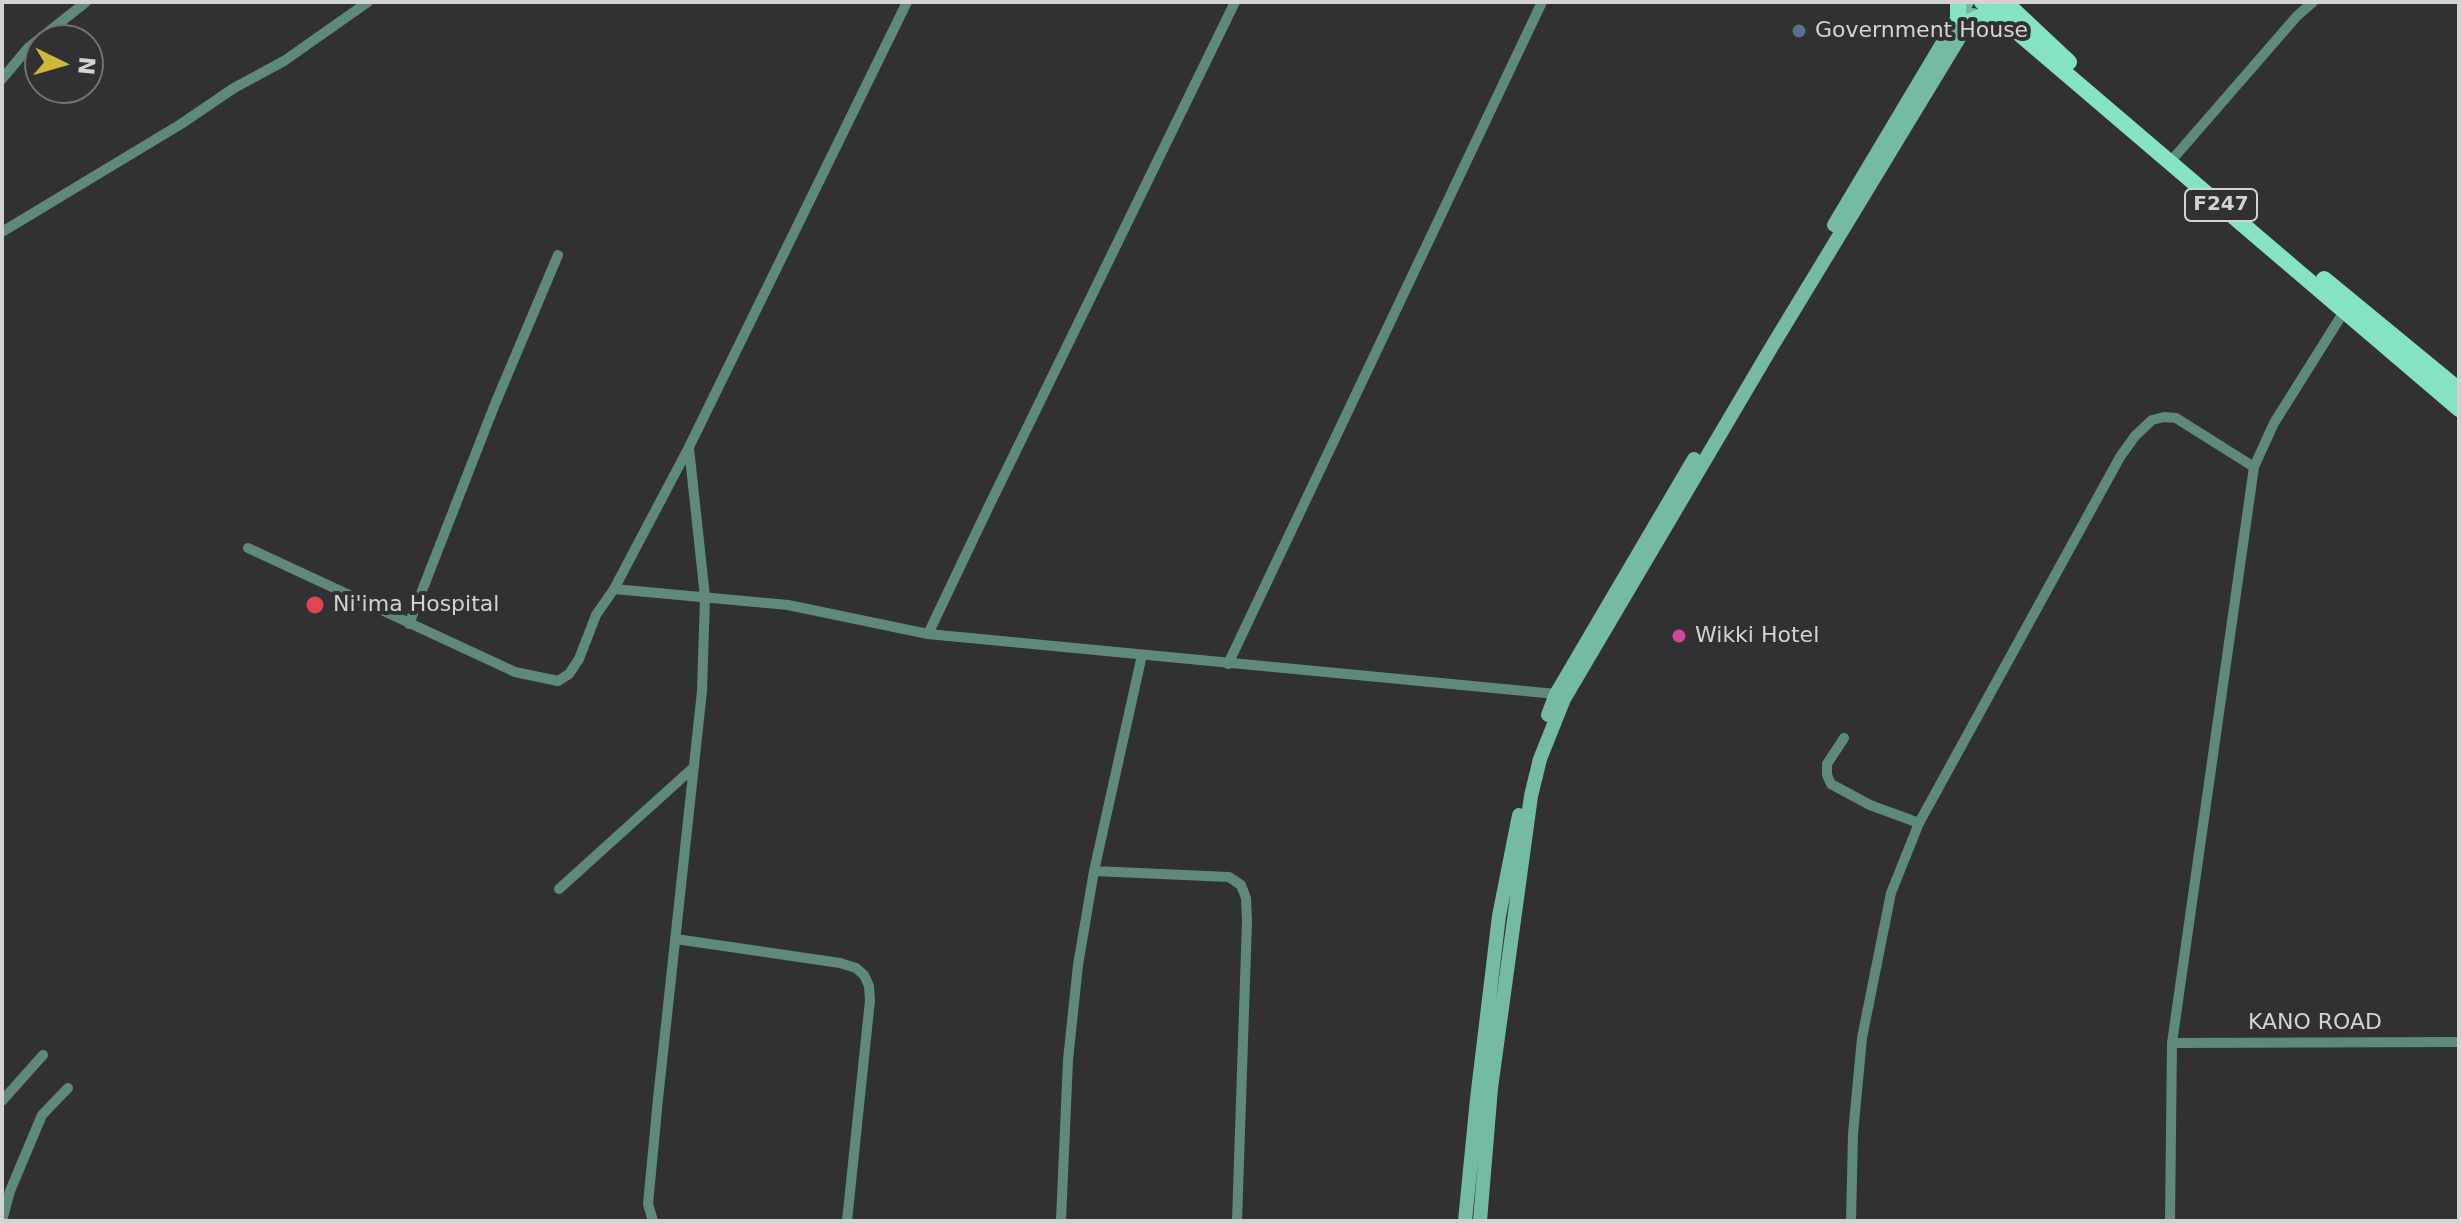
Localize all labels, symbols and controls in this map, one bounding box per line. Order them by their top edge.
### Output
place label: Government House [1815,18,2028,44]
marker: Government House [1790,22,1808,40]
north arrow [24,24,104,104]
text: N [73,56,100,76]
road number: F247 [2185,189,2257,221]
place label: Ni'ima Hospital [333,592,499,618]
marker: Ni'ima Hospital [304,594,326,616]
place label: Wikki Hotel [1695,623,1819,649]
marker: Wikki Hotel [1670,627,1688,645]
street label: KANO ROAD [2248,1010,2382,1036]

